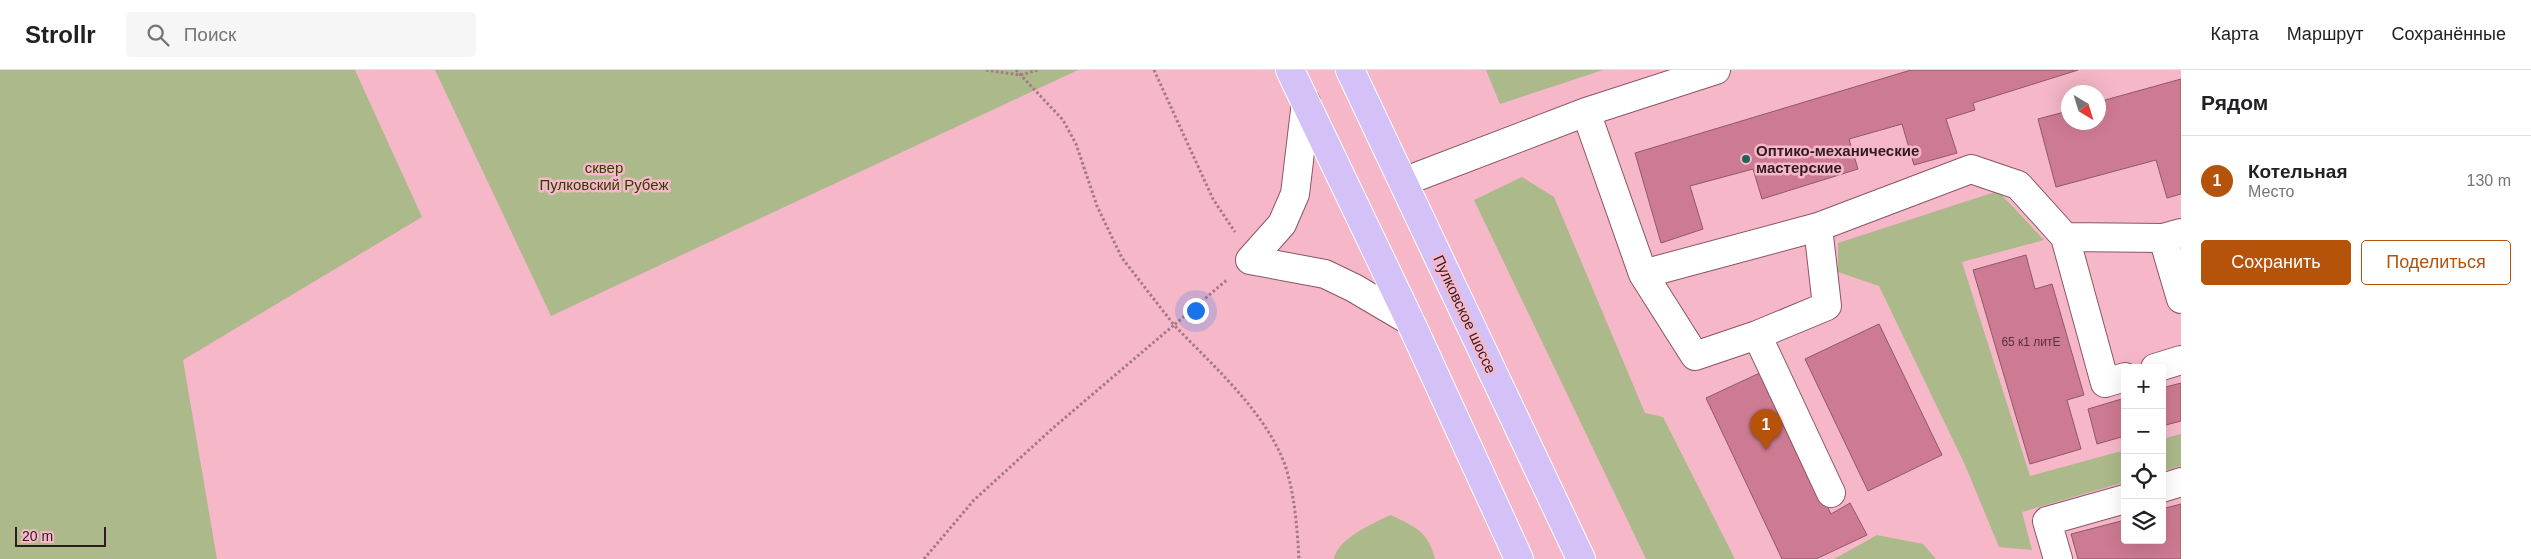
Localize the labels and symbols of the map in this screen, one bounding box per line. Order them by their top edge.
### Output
north arrow [2061,85,2106,130]
place label: Оптико-механические мастерские [1756,142,1919,176]
marker: Оптико-механические мастерские [1740,153,1752,165]
park label: сквер Пулковский Рубеж [540,159,668,193]
street label: Пулковское шоссе [1430,252,1500,376]
your location [1183,298,1209,324]
house number: 65 к1 литЕ [2001,335,2061,349]
pin: 1 [1750,409,1782,450]
scale bar [15,524,106,547]

